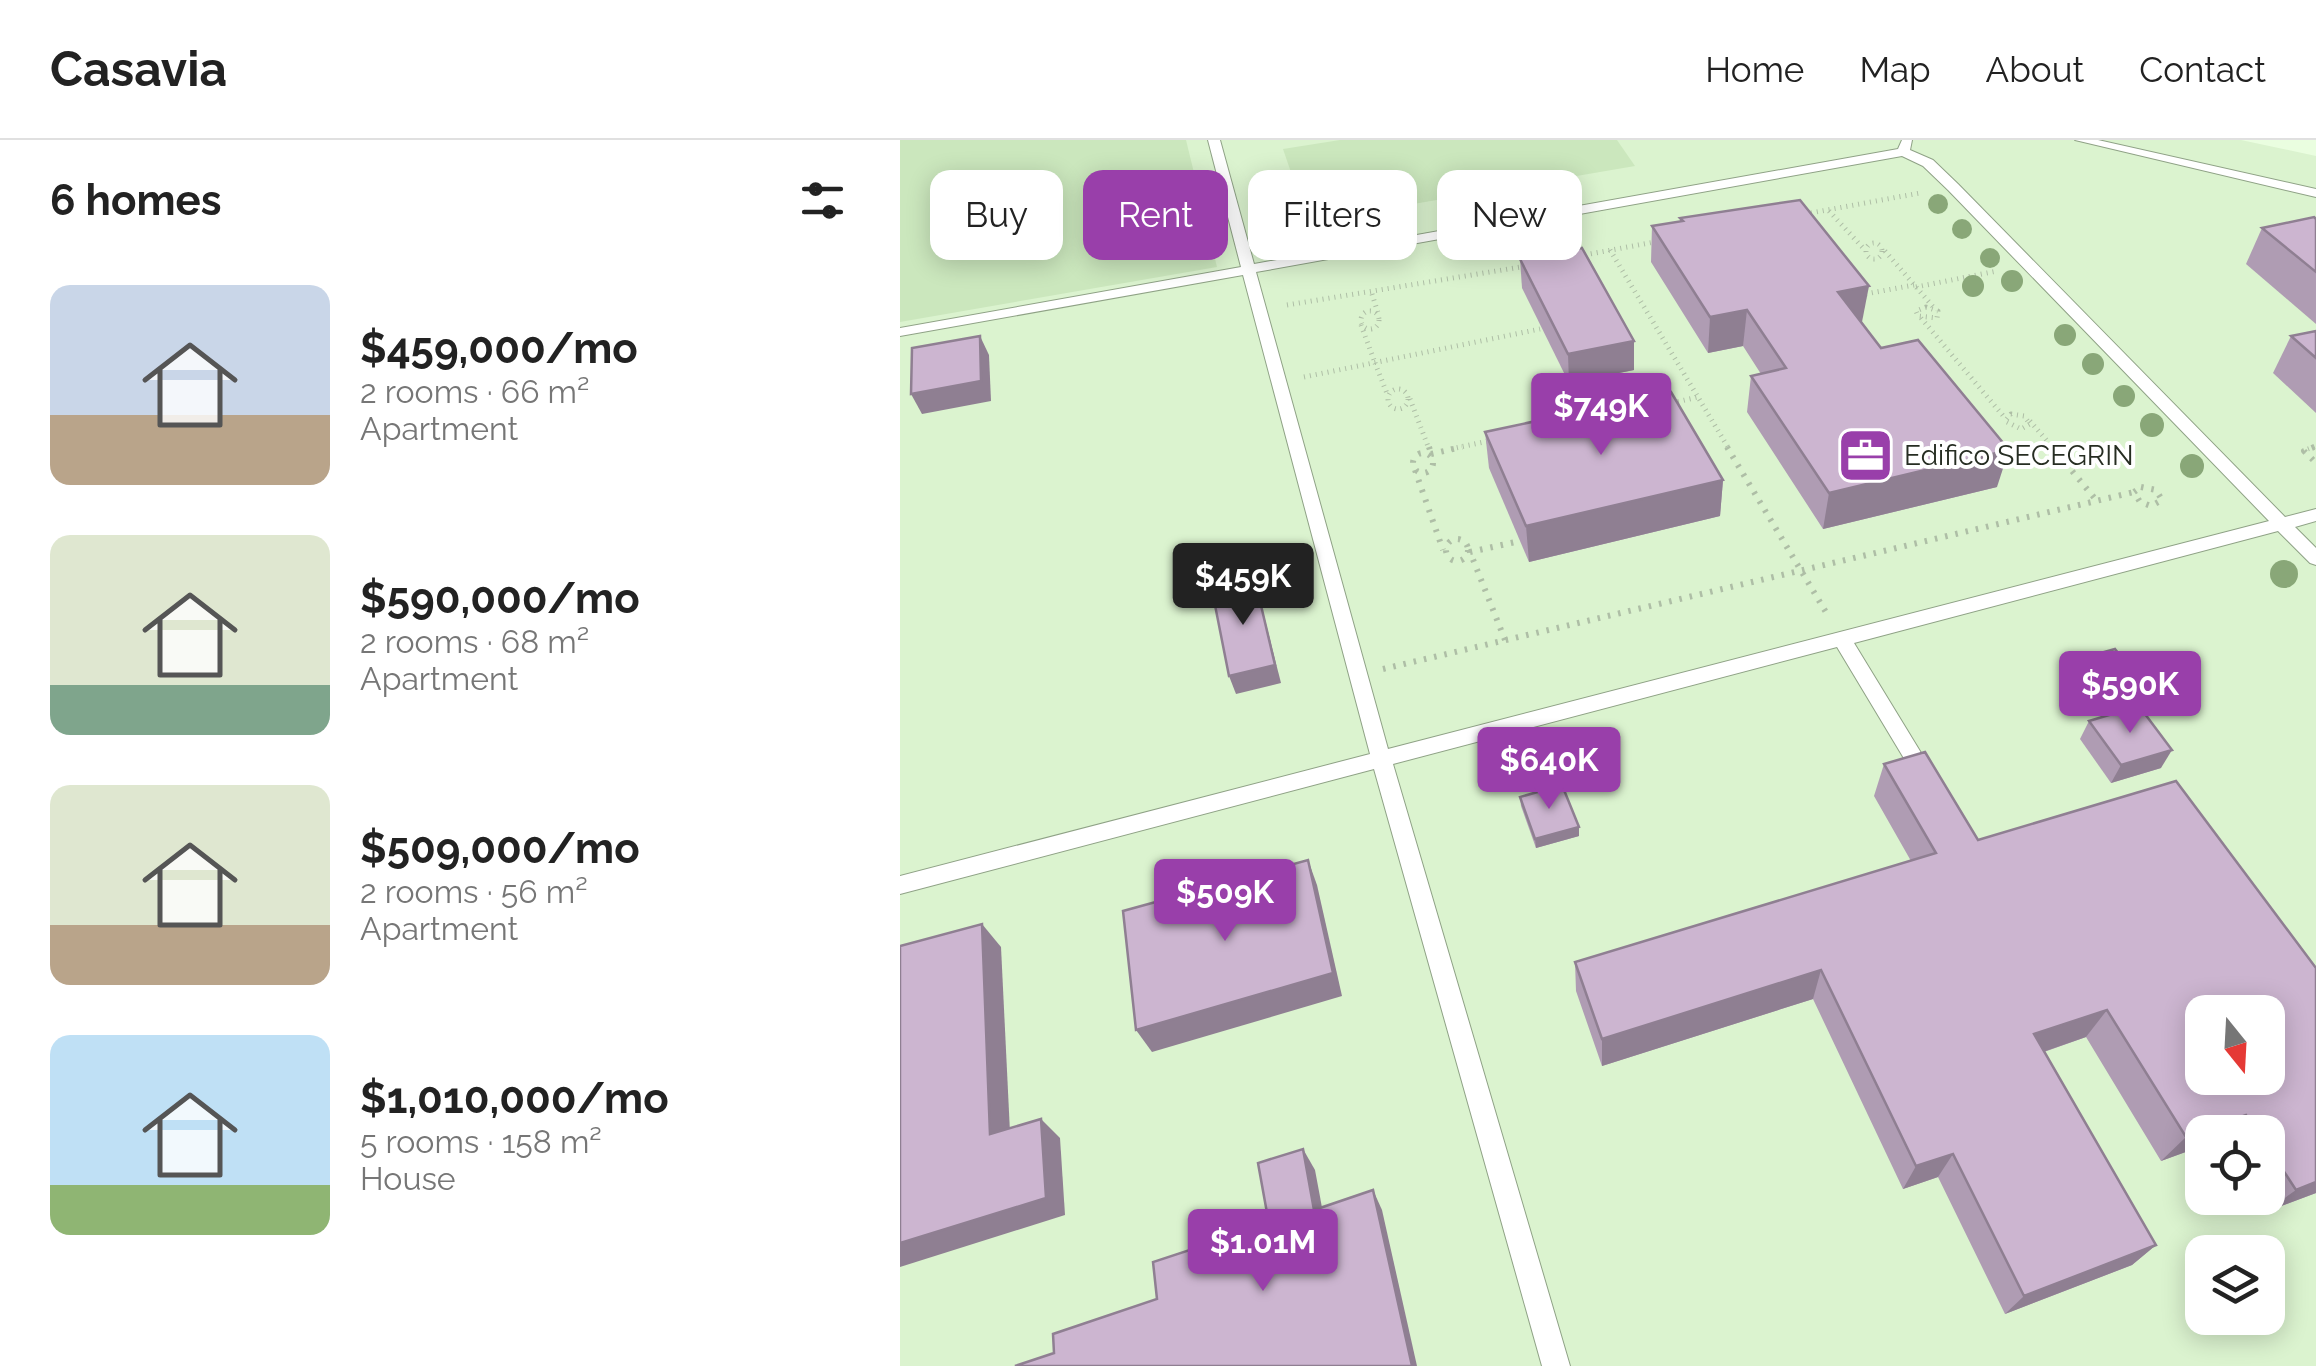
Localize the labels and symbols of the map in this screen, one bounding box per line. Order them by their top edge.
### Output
pin: $749K [1531,373,1671,458]
office icon: Edifico SECEGRIN [1835,425,1895,485]
place label: Edifico SECEGRIN [1904,439,2134,472]
pin: $459K [1173,543,1313,628]
pin: $590K [2060,651,2200,736]
pin: $640K [1479,727,1619,812]
pin: $509K [1155,859,1295,944]
north arrow [2185,995,2285,1095]
pin: $1.01M [1182,1209,1344,1294]

